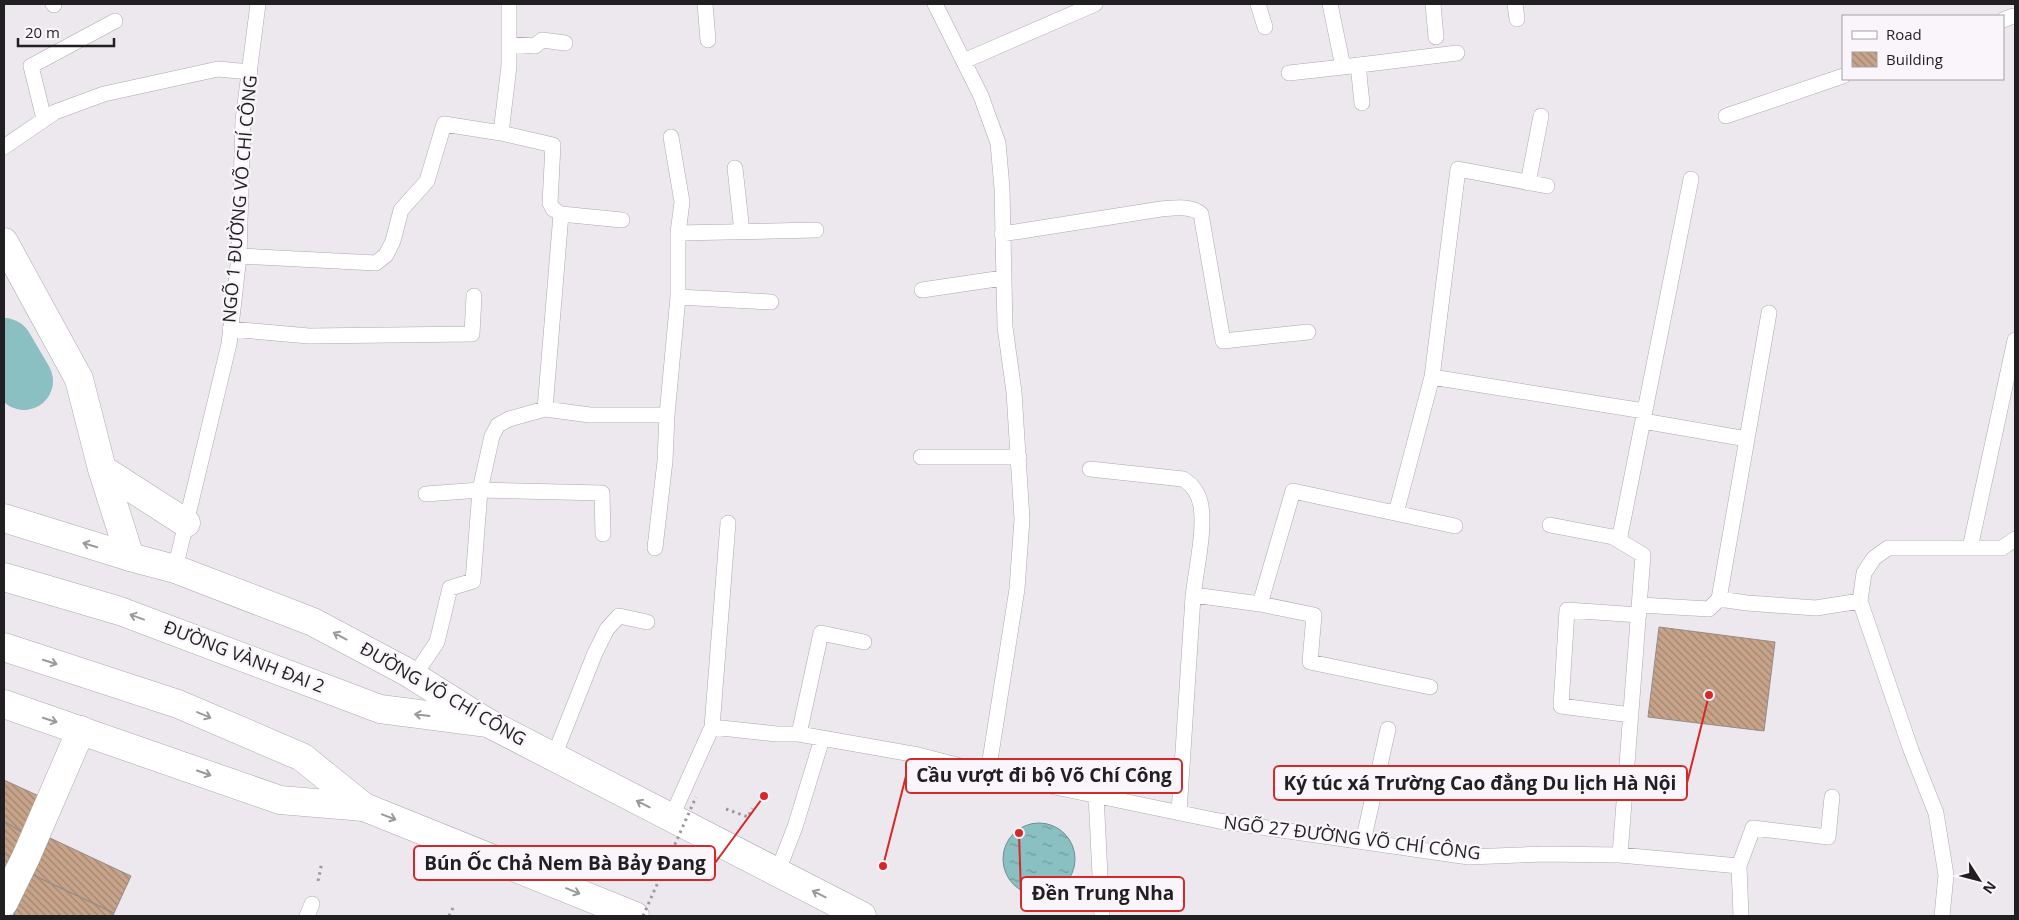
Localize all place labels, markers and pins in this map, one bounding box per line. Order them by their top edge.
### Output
callout: Cầu vượt đi bộ Võ Chí Công [906,759,1182,793]
callout: Ký túc xá Trường Cao đẳng Du lịch Hà Nội [1274,766,1687,800]
callout: Bún Ốc Chả Nem Bà Bảy Đang [414,846,715,880]
callout: Đền Trung Nha [1021,877,1184,911]

